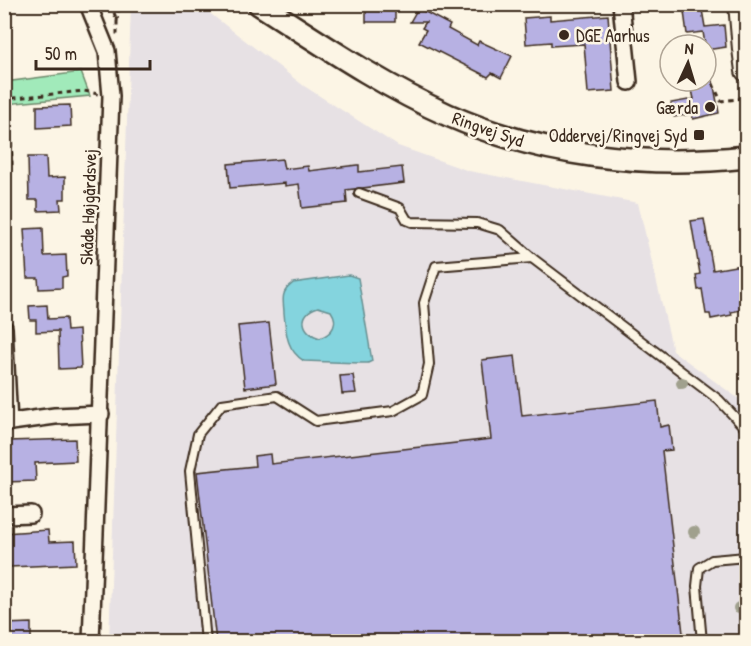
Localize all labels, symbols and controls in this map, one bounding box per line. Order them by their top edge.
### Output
place label: DGE Aarhus [576,23,650,48]
marker: DGE Aarhus [557,28,571,42]
scale bar [36,33,150,71]
north arrow [658,33,718,93]
text: N [684,37,695,59]
text: 50 m [45,41,77,66]
place label: Gærda [656,95,698,120]
marker: Gærda [703,100,717,114]
street label: Ringvej Syd [449,105,527,153]
place label: Oddervej/Ringvej Syd [549,123,687,148]
marker: Oddervej/Ringvej Syd [692,128,706,142]
street label: Skåde Højgårdsvej [73,149,103,265]

